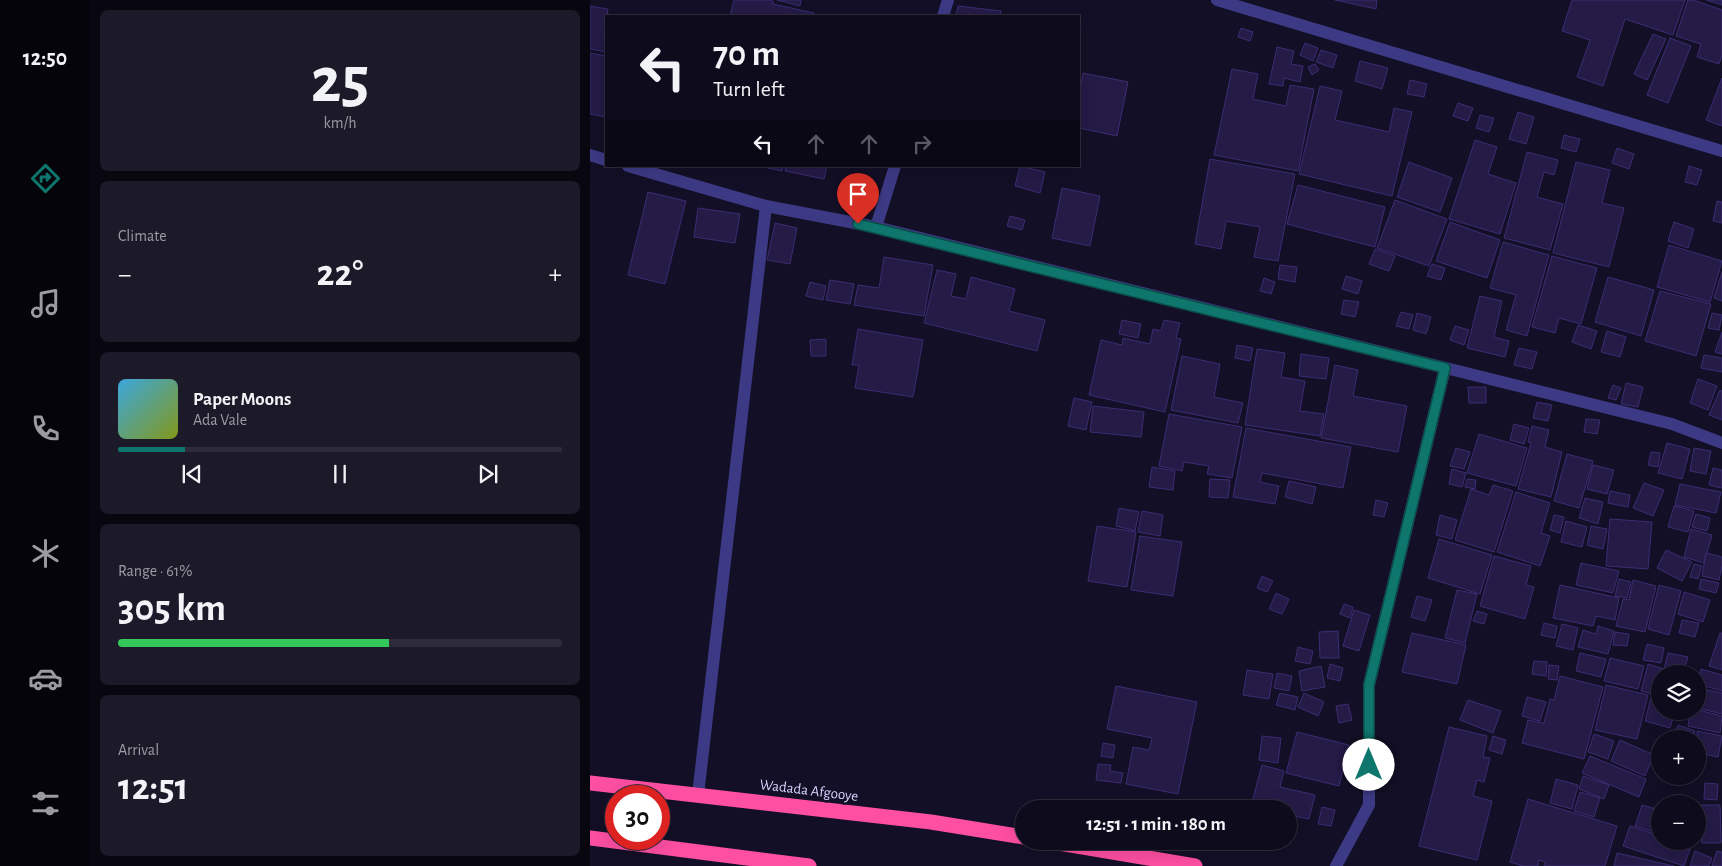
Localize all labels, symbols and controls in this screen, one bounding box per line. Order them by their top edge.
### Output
icon: left [630,35,695,100]
text: 70 m [713,37,780,72]
text: 12:50 [23,47,67,69]
text: 25 [311,49,369,114]
text: Turn left [713,78,785,100]
text: km/h [323,115,357,131]
icon: left [749,130,777,158]
icon: ahead [802,130,830,158]
icon: ahead [855,130,883,158]
icon: right [908,130,936,158]
icon: directions [28,161,63,196]
pin [837,173,879,224]
icon: arrive [844,180,872,208]
text: Climate [118,228,167,244]
text: 22° [317,255,363,293]
text: − [118,261,131,289]
text: + [549,261,562,289]
icon: music [28,286,63,321]
text: Paper Moons [193,390,291,409]
icon: phone [28,411,63,446]
text: Ada Vale [193,412,247,428]
icon: previous [178,460,206,488]
icon: pause [326,460,354,488]
icon: next [474,460,502,488]
icon: climate [28,536,63,571]
text: Range · 61% [118,563,192,579]
text: 305 km [118,590,226,628]
icon: car [28,661,63,696]
map controls [1651,665,1706,850]
button: layers [1651,665,1706,720]
button: + [1651,730,1706,785]
position arrow [1342,738,1394,790]
text: Arrival [118,742,159,758]
text: 12:51 [118,769,188,807]
street label: Wadada Afgooye [759,777,859,804]
speed limit sign: 30 [605,785,670,850]
icon: filters [28,786,63,821]
button: − [1651,795,1706,850]
text: 12:51 · 1 min · 180 m [1086,815,1226,834]

